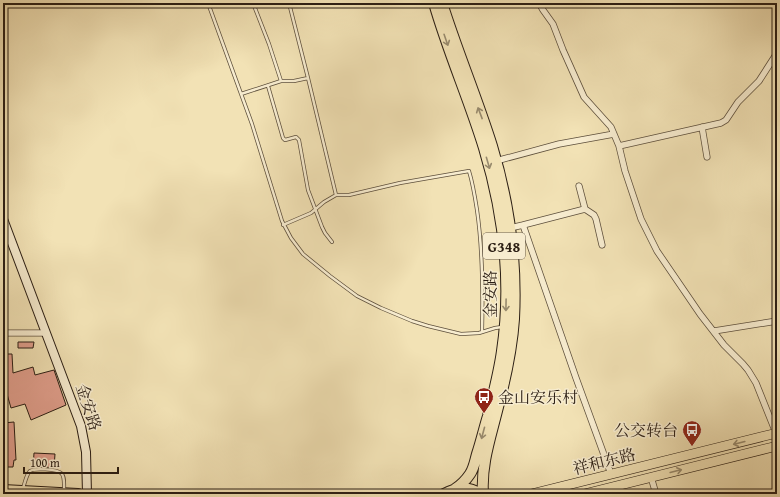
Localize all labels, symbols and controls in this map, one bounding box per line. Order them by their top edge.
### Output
one-way arrow [443,33,450,46]
one-way arrow [476,107,484,119]
one-way arrow [485,156,492,169]
road number: G348 [483,233,525,259]
street label: 金安路 [478,270,502,318]
one-way arrow [502,298,510,311]
street label: 金安路 [70,380,108,434]
place label: 金山安乐村 [498,385,578,409]
bus stop icon: 金山安乐村 [473,386,495,414]
place label: 公交转台 [614,418,678,442]
bus stop icon: 公交转台 [681,419,703,447]
one-way arrow [479,426,486,439]
one-way arrow [733,439,746,447]
street label: 祥和东路 [570,442,638,480]
scale bar [24,449,118,475]
text: 100 m [30,454,60,471]
one-way arrow [670,467,683,474]

